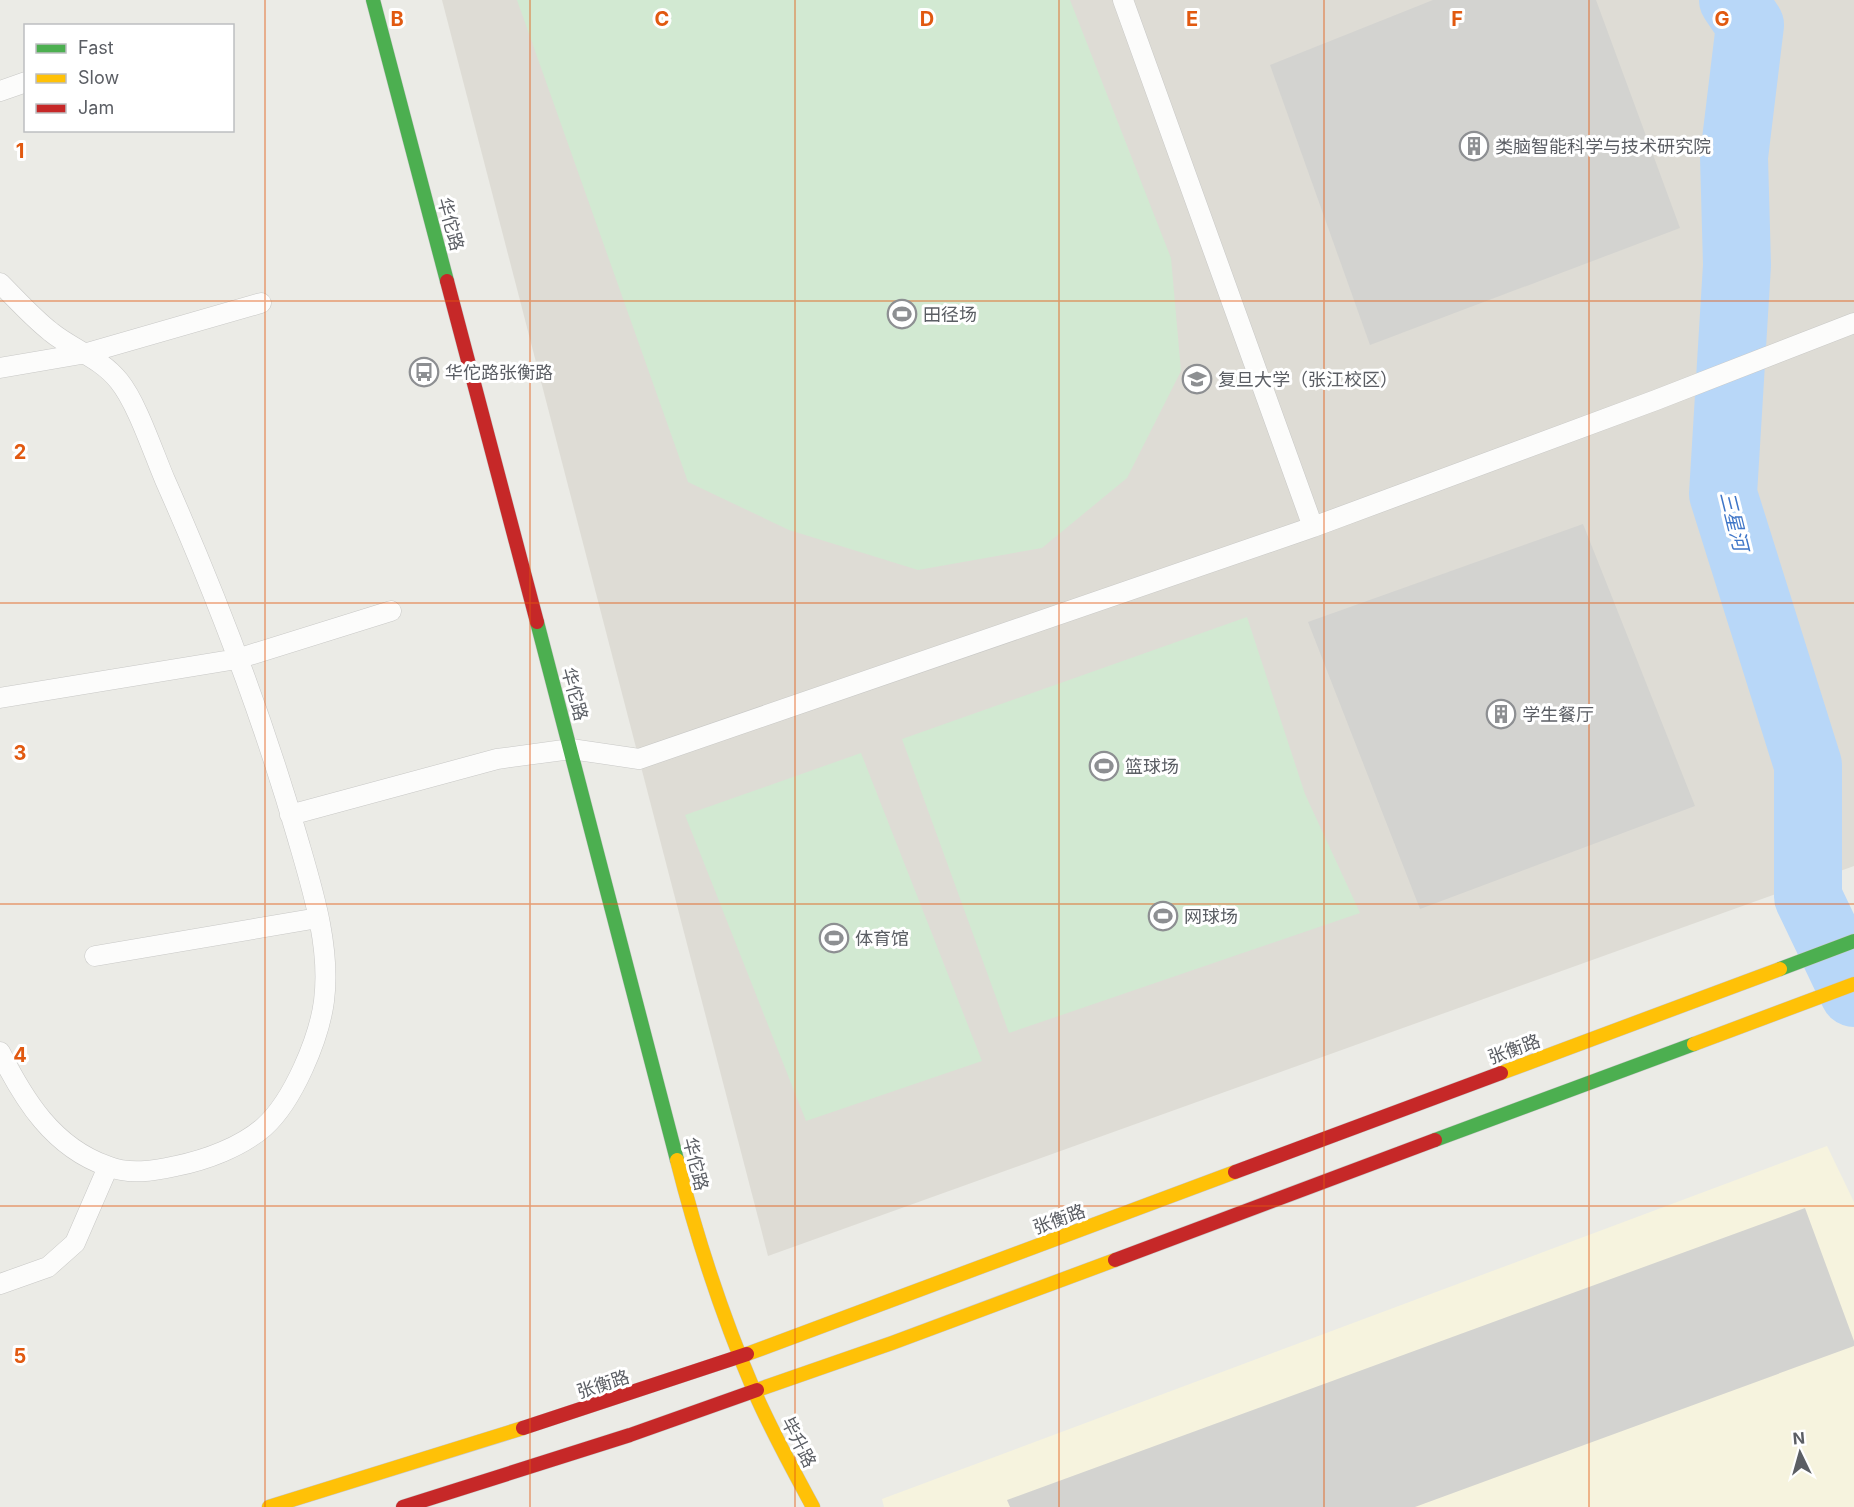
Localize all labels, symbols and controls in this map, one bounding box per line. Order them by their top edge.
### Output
text: B [390,7,404,31]
text: C [655,7,669,31]
text: D [920,7,934,31]
text: E [1186,7,1198,31]
text: F [1451,7,1463,31]
text: G [1714,7,1730,31]
legend [24,24,234,132]
text: Fast [78,37,114,58]
text: Slow [78,67,119,88]
text: Jam [78,97,114,118]
building icon: 类脑智能科学与技术研究院 [1458,130,1490,162]
place label: 类脑智能科学与技术研究院 [1495,136,1711,157]
text: 1 [16,139,24,163]
street label: 华佗路 [434,195,468,253]
sports icon: 田径场 [886,298,918,330]
place label: 田径场 [923,304,977,325]
bus stop icon: 华佗路张衡路 [408,356,440,388]
place label: 华佗路张衡路 [445,362,553,383]
school or university icon: 复旦大学（张江校区） [1181,363,1213,395]
place label: 复旦大学（张江校区） [1218,369,1398,390]
text: 2 [14,440,26,464]
water label: 三星河 [1715,489,1754,557]
street label: 华佗路 [558,665,592,723]
building icon: 学生餐厅 [1485,698,1517,730]
place label: 学生餐厅 [1522,704,1594,725]
text: 3 [14,741,26,765]
sports icon: 篮球场 [1088,750,1120,782]
place label: 篮球场 [1125,756,1179,777]
sports icon: 网球场 [1147,900,1179,932]
place label: 网球场 [1184,906,1238,927]
sports icon: 体育馆 [818,922,850,954]
place label: 体育馆 [855,928,909,949]
street label: 张衡路 [1485,1030,1543,1068]
text: 4 [13,1043,27,1067]
street label: 华佗路 [679,1135,713,1193]
street label: 张衡路 [1030,1200,1088,1238]
text: 5 [14,1344,26,1368]
street label: 张衡路 [574,1366,632,1402]
street label: 毕升路 [777,1413,821,1471]
north arrow [1770,1423,1830,1483]
text: N [1792,1428,1806,1449]

